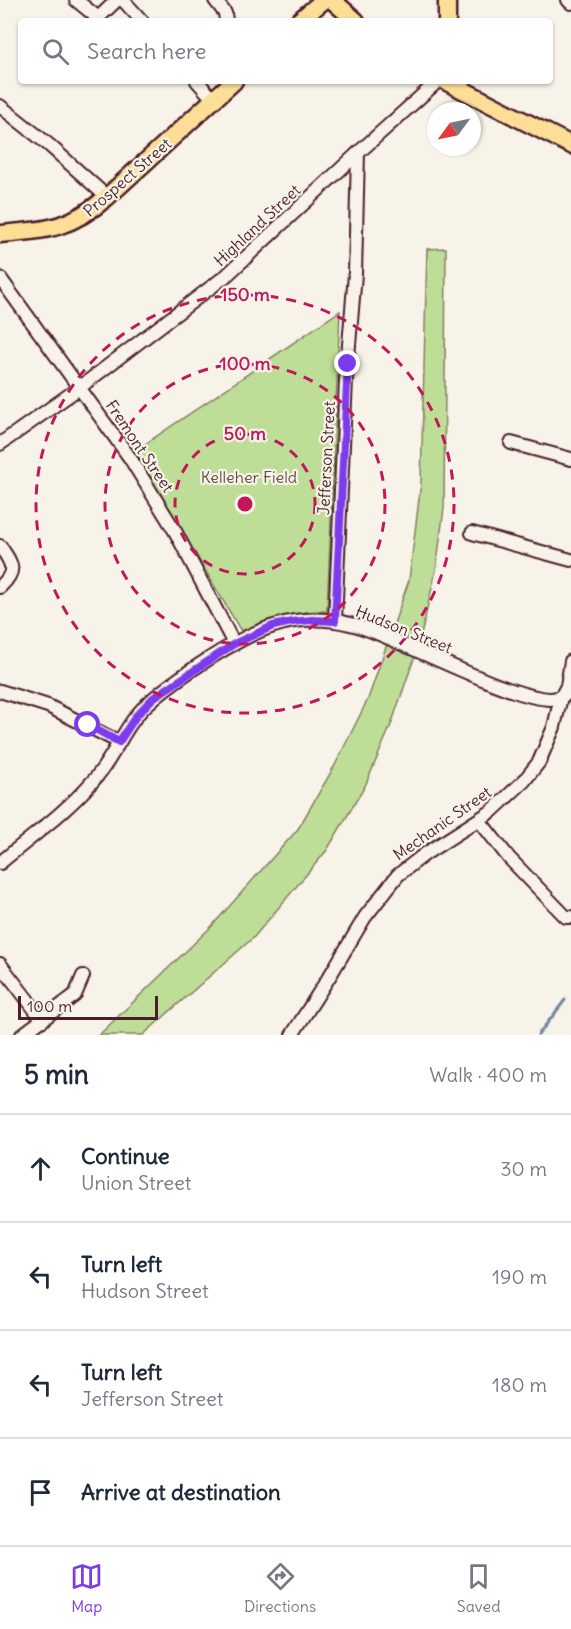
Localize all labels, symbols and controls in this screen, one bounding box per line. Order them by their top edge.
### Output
search box [18,18,553,84]
icon: search [39,35,72,68]
text: Search here [87,37,206,65]
north arrow [427,102,481,156]
street label: Prospect Street [79,133,176,221]
street label: Highland Street [210,179,305,270]
text: 150 m [220,283,270,306]
route end [334,350,360,376]
text: 100 m [220,352,271,375]
street label: Fremont Street [102,396,179,496]
street label: Jefferson Street [313,400,339,515]
text: 50 m [224,422,266,445]
park label: Kelleher Field [201,467,297,487]
centre of rings [235,494,255,514]
street label: Hudson Street [353,601,456,658]
route start [74,711,100,737]
street label: Mechanic Street [389,781,496,864]
scale bar [18,993,158,1020]
text: 100 m [27,996,72,1016]
text: 5 min [24,1058,89,1091]
text: Walk · 400 m [429,1062,547,1087]
text: Continue [81,1142,170,1170]
icon: ahead [24,1152,57,1185]
text: 30 m [500,1156,547,1181]
text: Union Street [81,1170,192,1195]
text: Turn left [81,1250,162,1278]
icon: left [24,1260,57,1293]
text: 190 m [492,1264,547,1289]
text: Hudson Street [81,1278,209,1303]
text: Turn left [81,1358,162,1386]
icon: left [24,1368,57,1401]
text: 180 m [492,1372,547,1397]
text: Jefferson Street [81,1386,224,1411]
icon: arrive [24,1476,57,1509]
text: Arrive at destination [81,1478,281,1506]
tab: Map [70,1560,103,1616]
tab: Directions [244,1560,316,1616]
tab: Saved [457,1560,501,1616]

